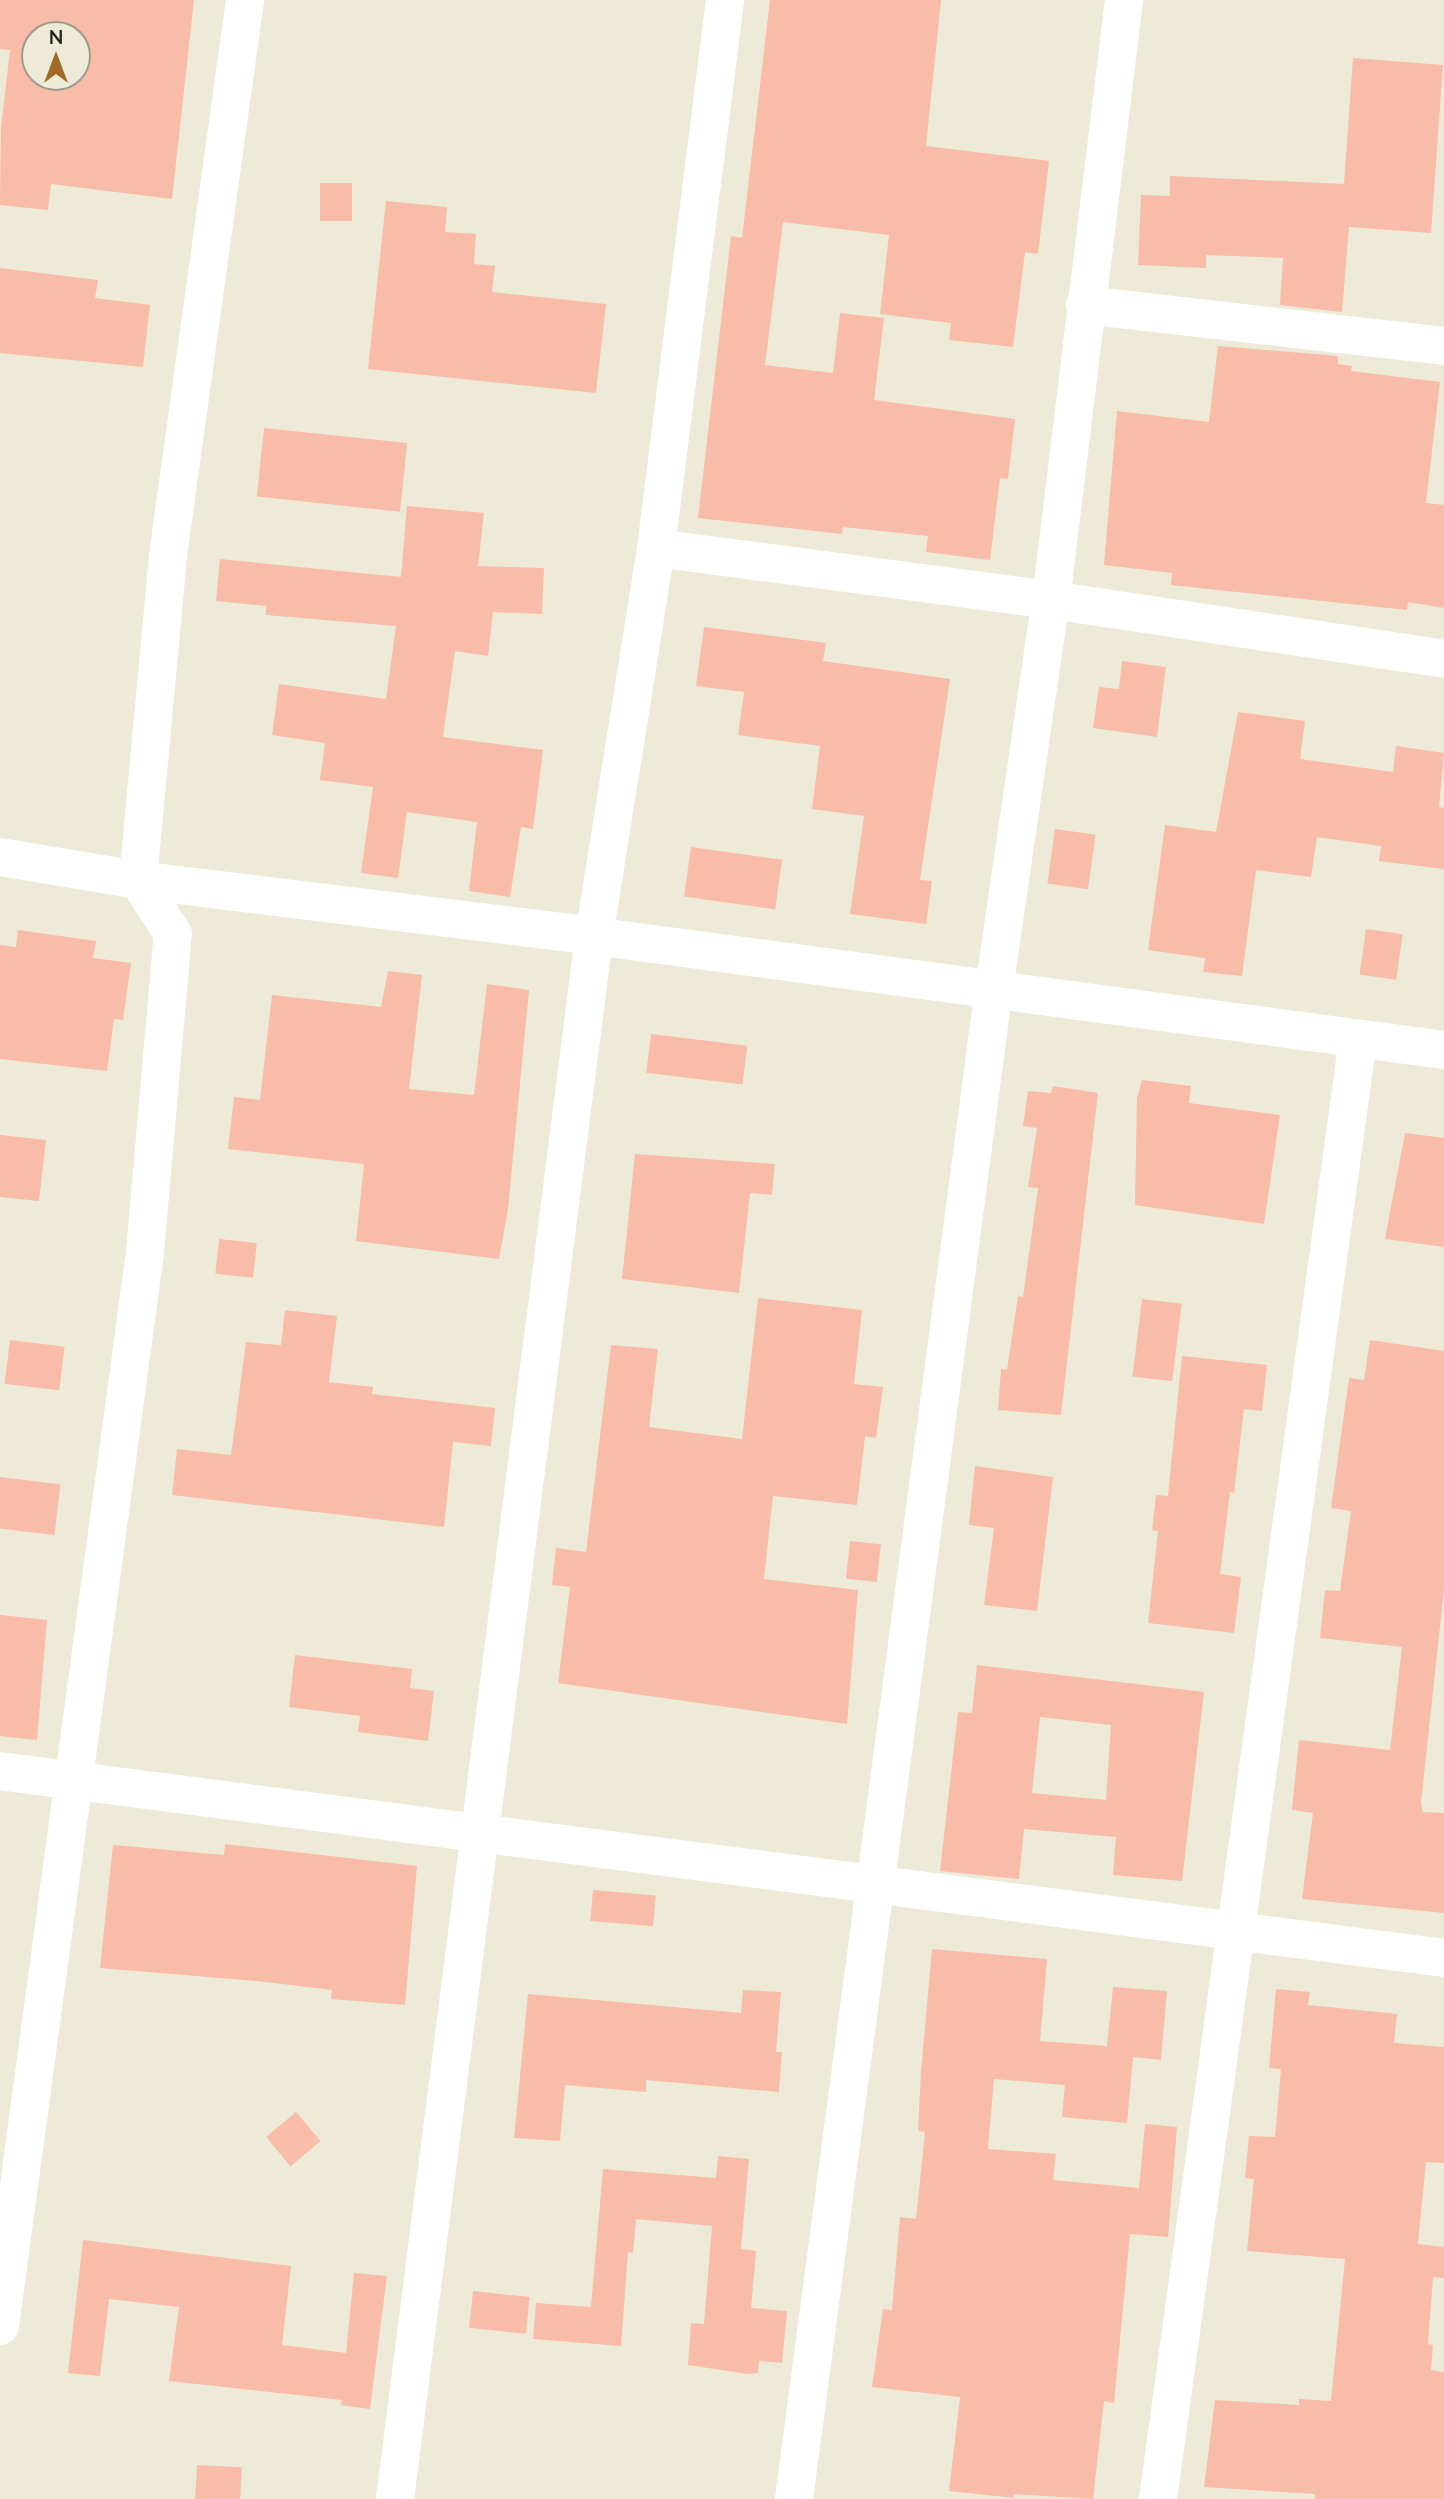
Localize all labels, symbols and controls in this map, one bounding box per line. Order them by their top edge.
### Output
north arrow [21,21,91,91]
text: N [49,25,63,48]

